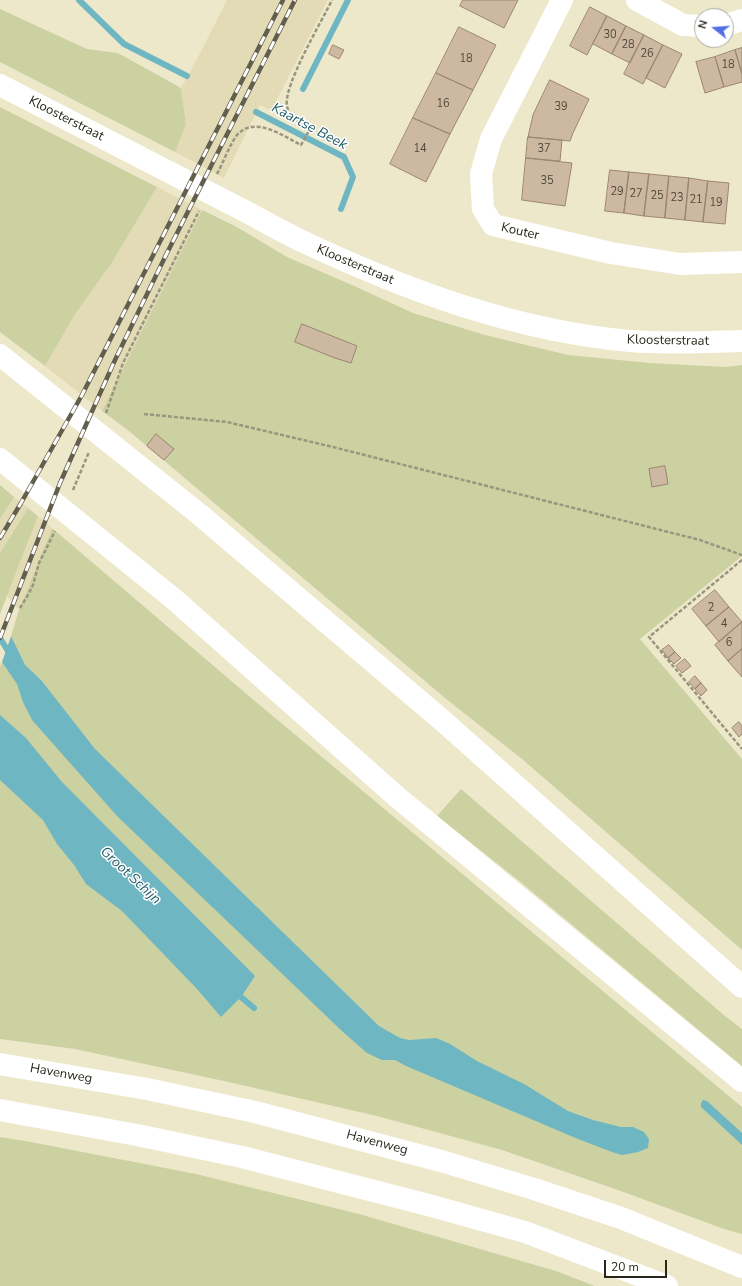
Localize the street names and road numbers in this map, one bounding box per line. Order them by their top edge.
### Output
street label: Kloosterstraat [26,93,106,145]
street label: Kouter [499,220,541,244]
street label: Kloosterstraat [314,242,396,288]
street label: Kloosterstraat [627,332,709,350]
street label: Havenweg [29,1061,93,1087]
street label: Havenweg [345,1127,409,1159]

